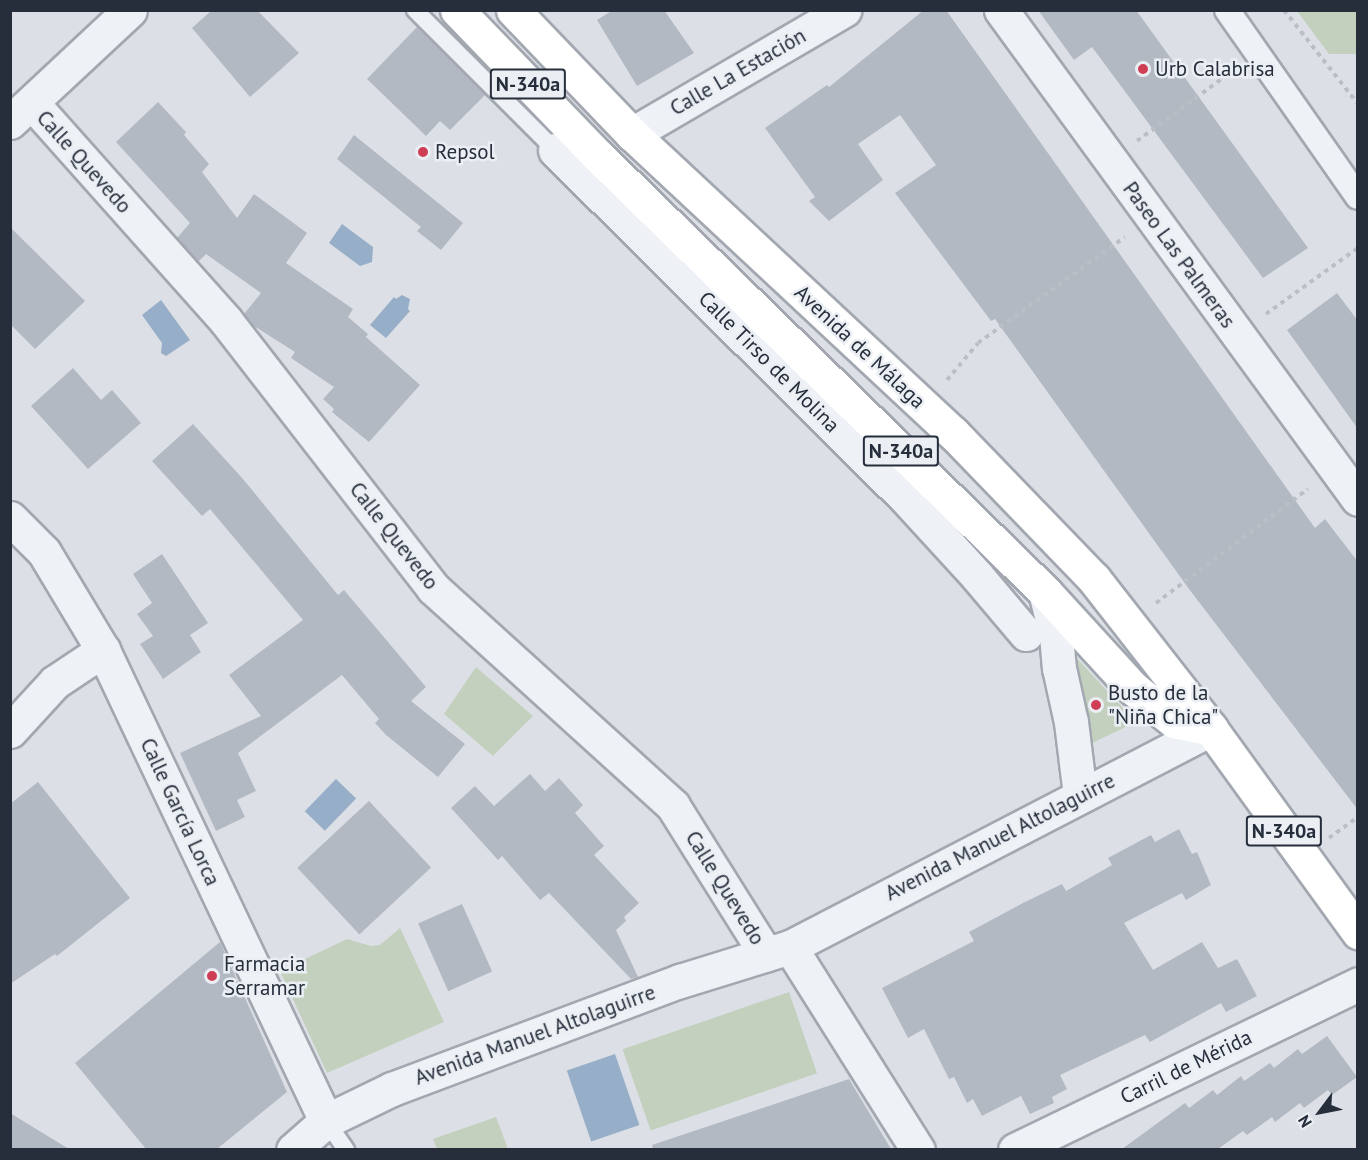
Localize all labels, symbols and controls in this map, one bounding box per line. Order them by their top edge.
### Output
street label: Calle La Estación [666,23,810,121]
place label: Urb Calabrisa [1155,56,1275,82]
marker: Urb Calabrisa [1136,62,1150,76]
road number: N-340a [489,67,567,101]
street label: Calle Quevedo [31,105,137,219]
place label: Repsol [435,139,495,165]
marker: Repsol [416,145,430,159]
street label: Paseo Las Palmeras [1118,177,1240,333]
street label: Avenida de Málaga [789,280,931,414]
street label: Calle Tirso de Molina [693,286,845,438]
road number: N-340a [862,434,940,468]
street label: Calle Quevedo [344,477,444,595]
place label: Busto de la "Niña Chica" [1108,680,1218,730]
marker: Busto de la "Niña Chica" [1089,698,1103,712]
street label: Calle García Lorca [135,734,225,890]
street label: Avenida Manuel Altolaguirre [881,768,1119,906]
road number: N-340a [1245,814,1323,848]
street label: Calle Quevedo [680,826,770,950]
place label: Farmacia Serramar [224,951,305,1001]
marker: Farmacia Serramar [205,969,219,983]
street label: Avenida Manuel Altolaguirre [411,980,659,1090]
street label: Carril de Mérida [1116,1024,1256,1110]
north arrow [1290,1082,1350,1142]
text: N [1293,1112,1316,1131]

